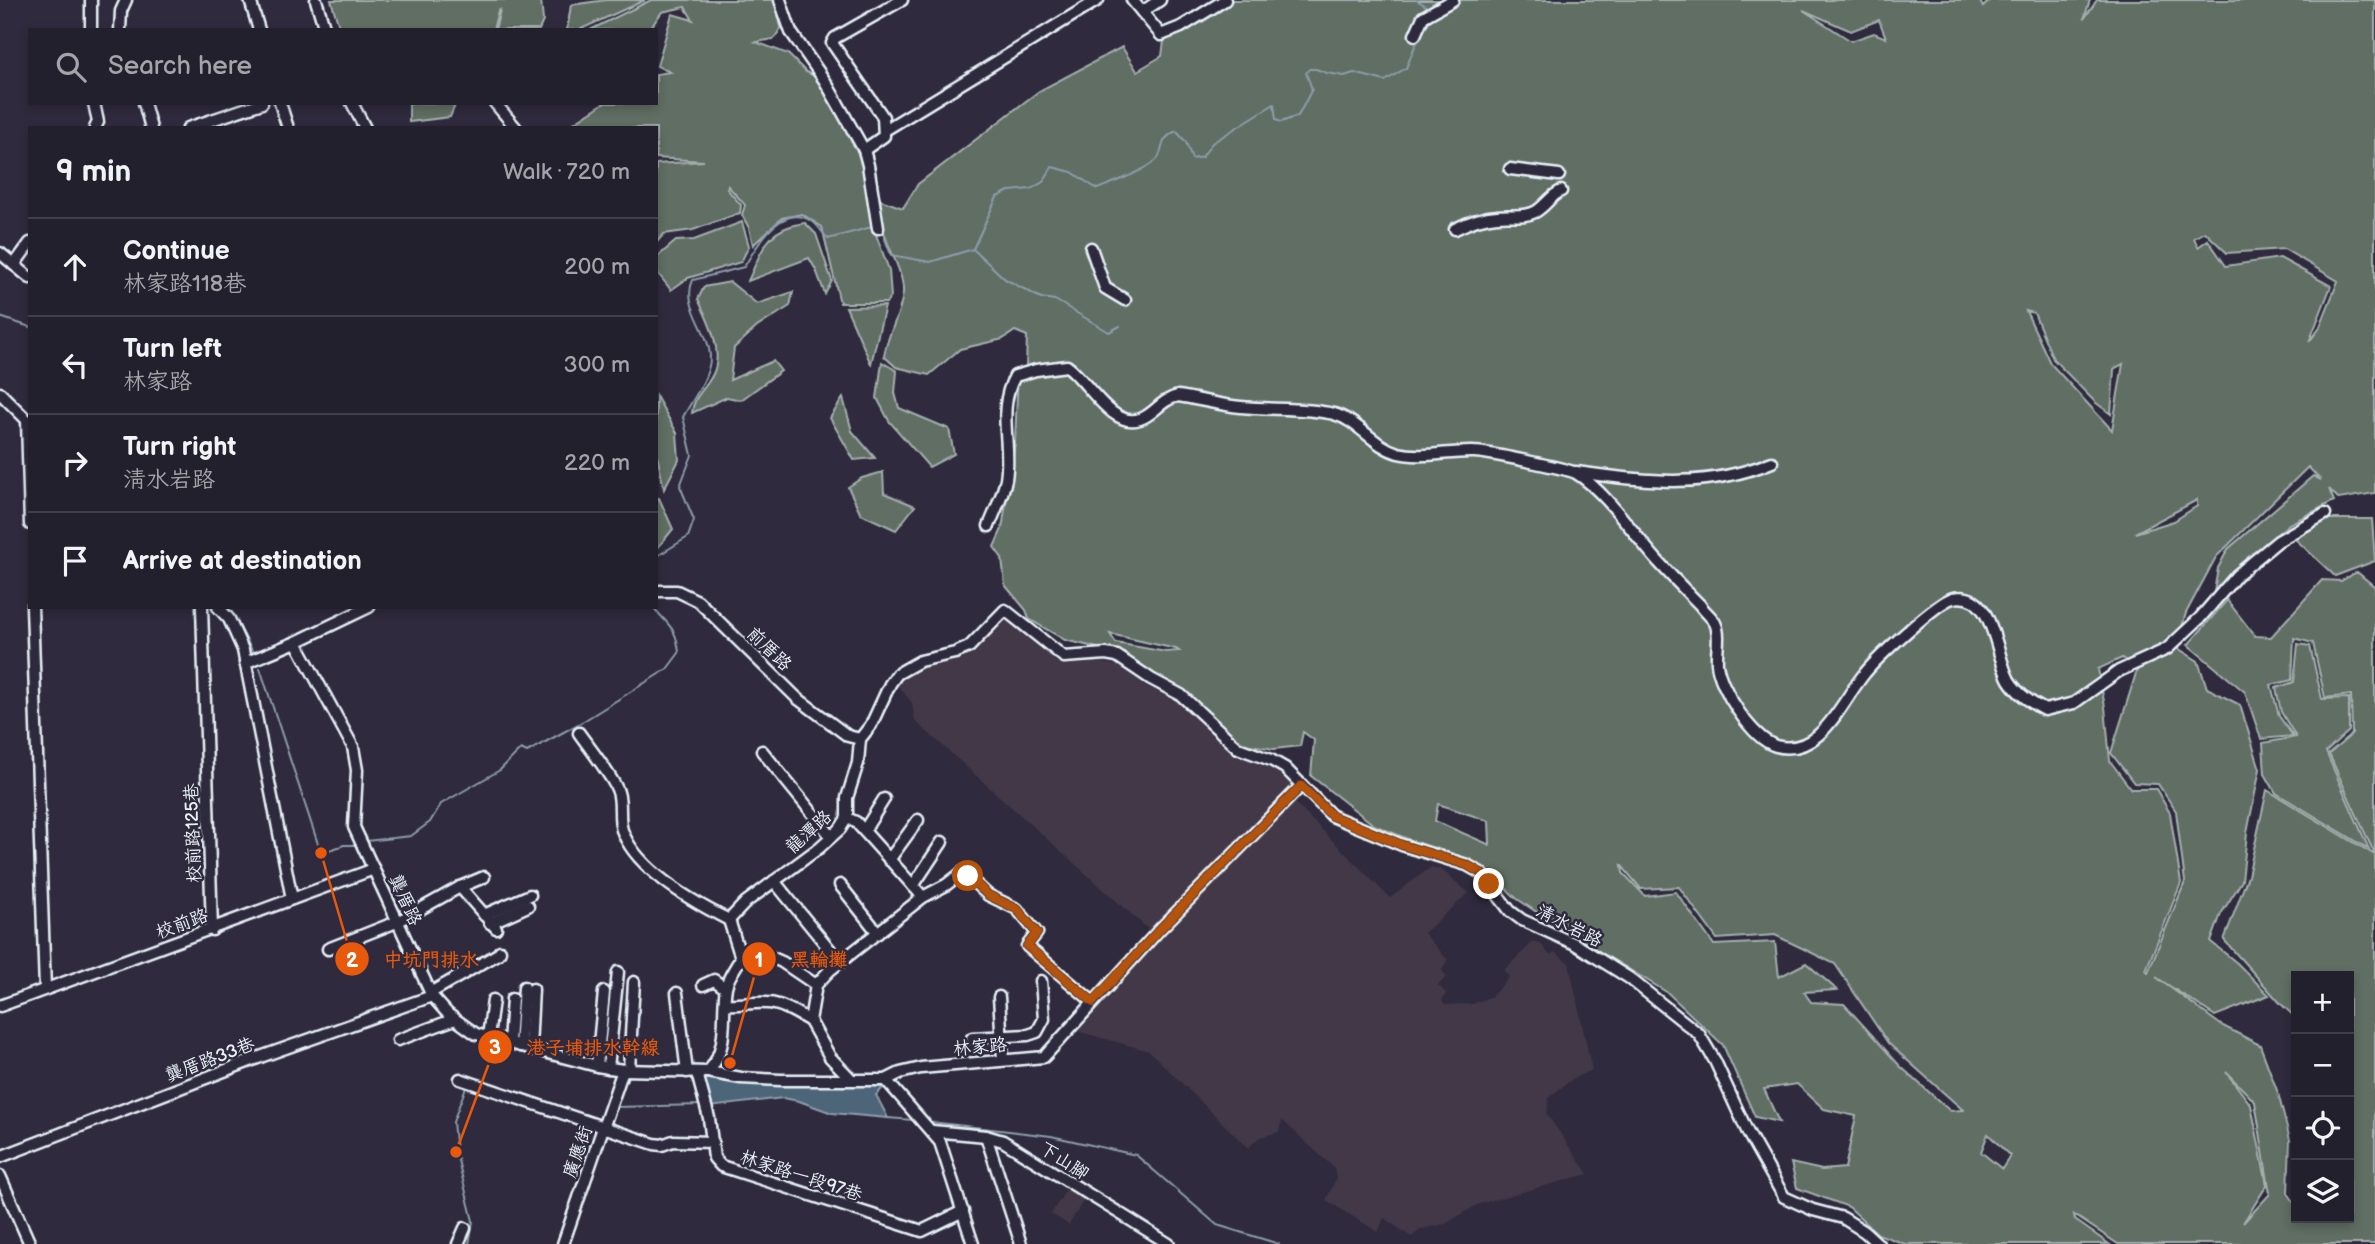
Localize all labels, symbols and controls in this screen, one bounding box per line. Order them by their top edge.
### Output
search box [28,28,658,105]
icon: search [52,48,90,86]
text: Search here [108,51,252,82]
text: 9 min [56,154,131,190]
text: Walk · 720 m [503,158,630,186]
text: Continue [123,236,230,267]
icon: ahead [56,248,94,286]
text: 200 m [564,253,630,281]
text: 林家路118巷 [123,270,246,298]
text: Turn left [123,334,222,365]
icon: left [56,346,94,384]
text: 300 m [564,351,630,379]
text: 林家路 [123,368,192,396]
text: Turn right [123,432,236,463]
icon: right [56,444,94,482]
text: 220 m [564,449,630,477]
text: 清水岩路 [123,466,215,494]
icon: arrive [56,542,94,580]
text: Arrive at destination [123,546,362,577]
street label: 前厝路 [742,623,796,675]
street label: 校前路125巷 [181,783,205,883]
street label: 龍潭路 [782,806,836,858]
route start [952,860,983,891]
route end [1473,868,1504,899]
street label: 龔厝路 [384,871,426,929]
street label: 清水岩路 [1532,900,1606,952]
street label: 校前路 [153,905,211,943]
callout: 中坑門排水 [334,939,492,979]
callout: 黑輪攤 [741,939,861,979]
text: 2 [346,948,359,973]
text: 1 [755,948,763,973]
text: 中坑門排水 [383,949,479,972]
text: 黑輪攤 [790,949,848,972]
map controls [2291,971,2354,1223]
button: + [2291,971,2354,1034]
callout: 港子埔排水幹線 [477,1027,673,1067]
street label: 龔厝路33巷 [162,1033,258,1087]
street label: 林家路 [952,1034,1008,1060]
button: − [2291,1034,2354,1097]
text: 3 [489,1035,501,1060]
text: 港子埔排水幹線 [526,1037,660,1060]
button: locate [2291,1097,2354,1160]
street label: 廣應街 [559,1123,597,1181]
street label: 下山腳 [1036,1138,1092,1184]
street label: 林家路一段97巷 [737,1146,865,1206]
button: layers [2291,1160,2354,1223]

